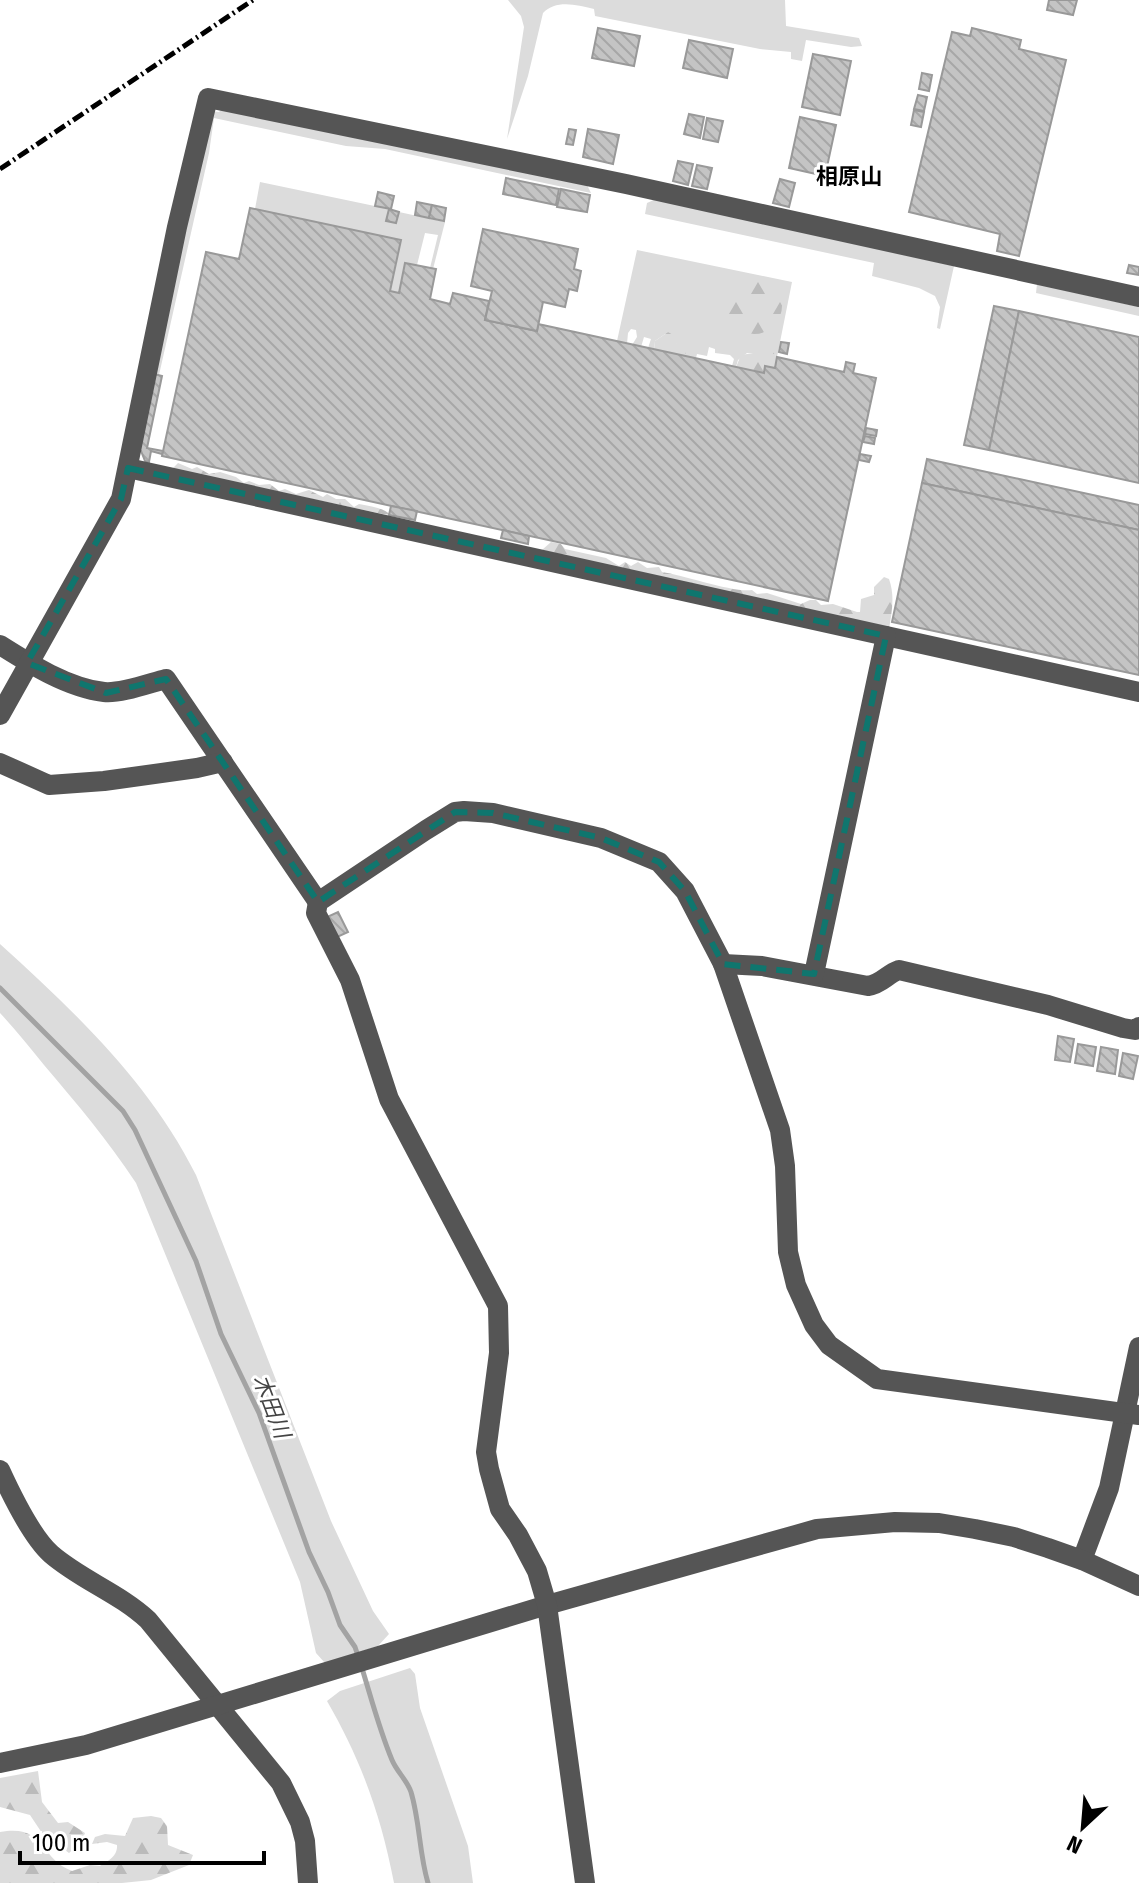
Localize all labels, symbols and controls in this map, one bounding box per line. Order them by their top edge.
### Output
district label: 相原山 [816,163,882,190]
water label: 木田川 [247,1371,297,1444]
north arrow [1043,1787,1123,1867]
scale bar [20,1815,264,1865]
text: 100 m [32,1829,90,1857]
text: N [1063,1830,1086,1860]

